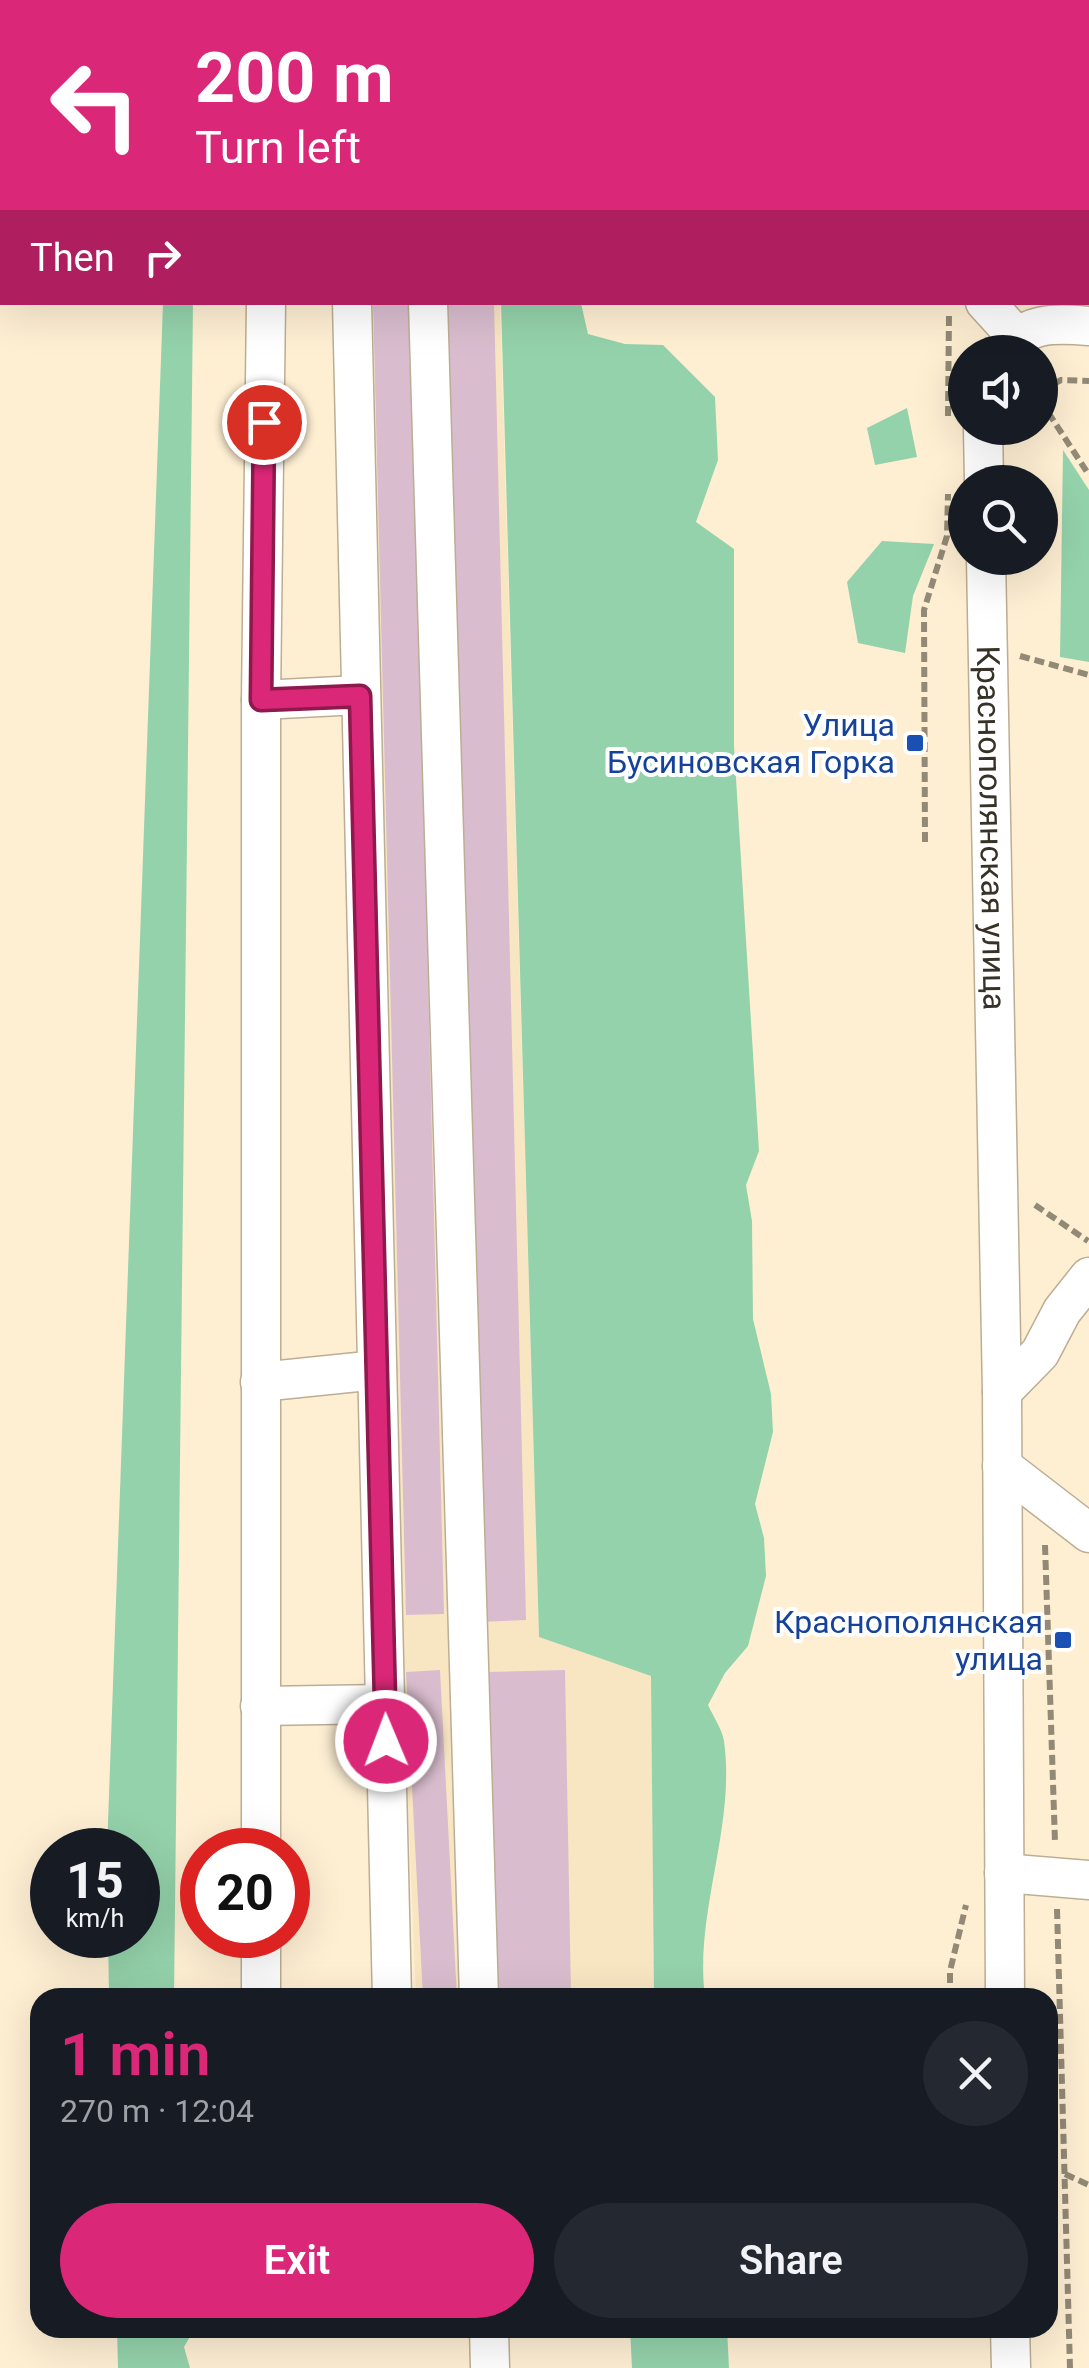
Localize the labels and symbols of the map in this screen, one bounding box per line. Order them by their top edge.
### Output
pin [222,380,307,465]
street label: Краснополянская улица [969,645,1014,1011]
place label: Улица Бусиновская Горка [607,706,895,781]
marker: Улица Бусиновская Горка [904,732,926,754]
place label: Краснополянская улица [774,1603,1043,1678]
marker: Краснополянская улица [1052,1629,1074,1651]
position arrow [334,1689,438,1793]
speed limit sign: 20 [180,1828,310,1958]

